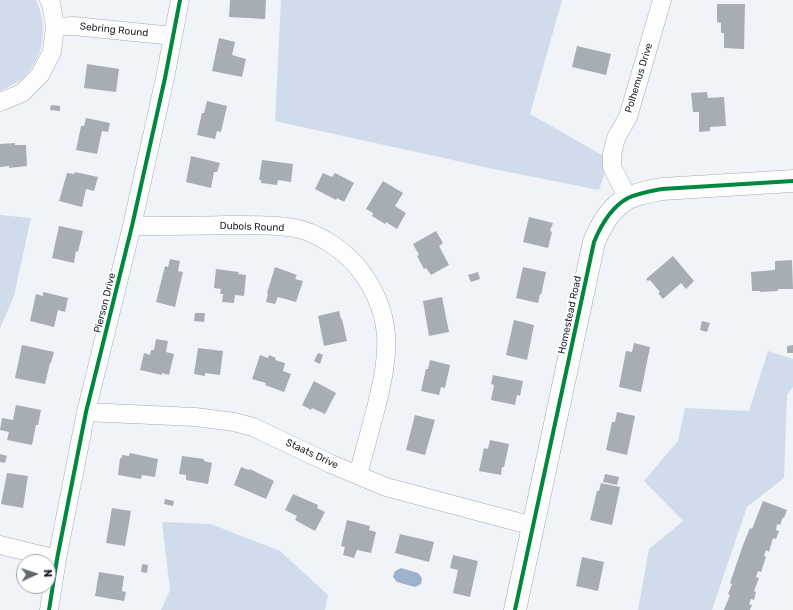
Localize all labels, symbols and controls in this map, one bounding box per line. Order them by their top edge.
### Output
street label: Sebring Round [79,20,149,40]
street label: Polhemus Drive [623,41,655,115]
street label: Dubois Round [219,220,285,234]
street label: Pierson Drive [92,272,118,334]
street label: Homestead Road [556,275,584,355]
street label: Staats Drive [284,437,340,471]
north arrow [16,554,56,594]
text: N [41,569,54,578]

